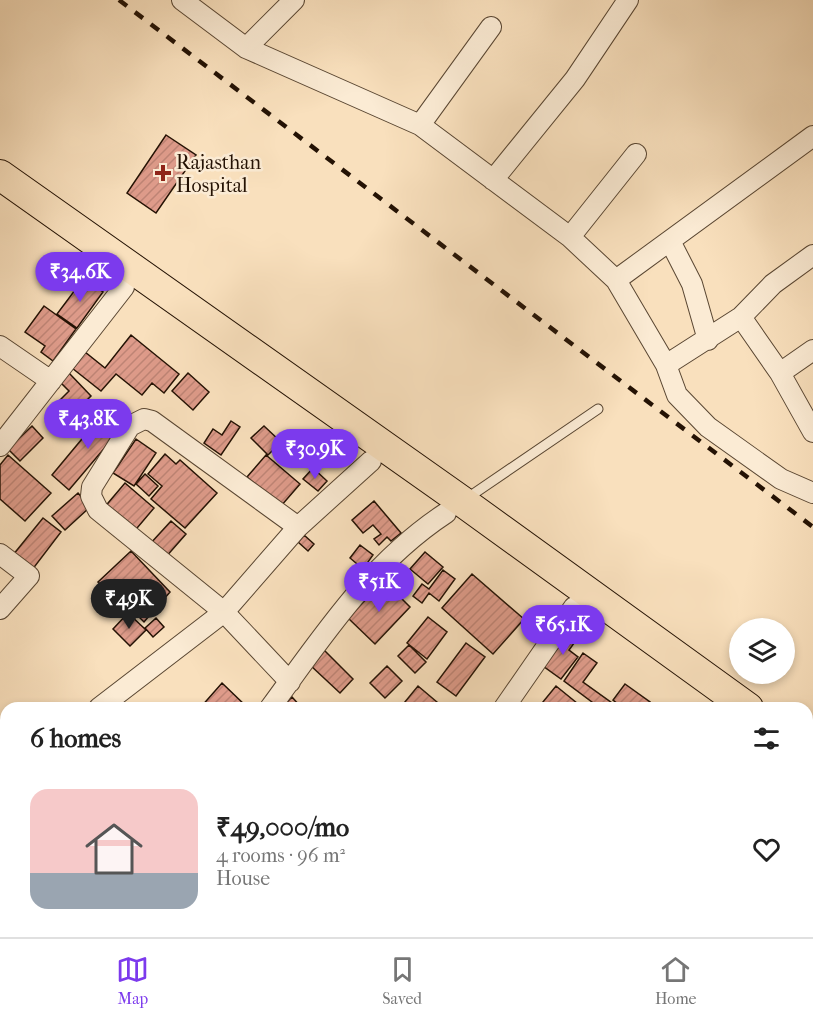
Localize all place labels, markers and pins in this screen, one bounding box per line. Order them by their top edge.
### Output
place label: Rajasthan Hospital [176,151,261,197]
marker: Rajasthan Hospital [154,164,172,182]
pin: ₹34.6K [31,252,129,303]
pin: ₹43.8K [39,399,137,450]
pin: ₹30.9K [266,429,364,480]
pin: ₹51K [343,562,415,613]
pin: ₹49K [93,579,165,630]
pin: ₹65.1K [514,605,612,656]

